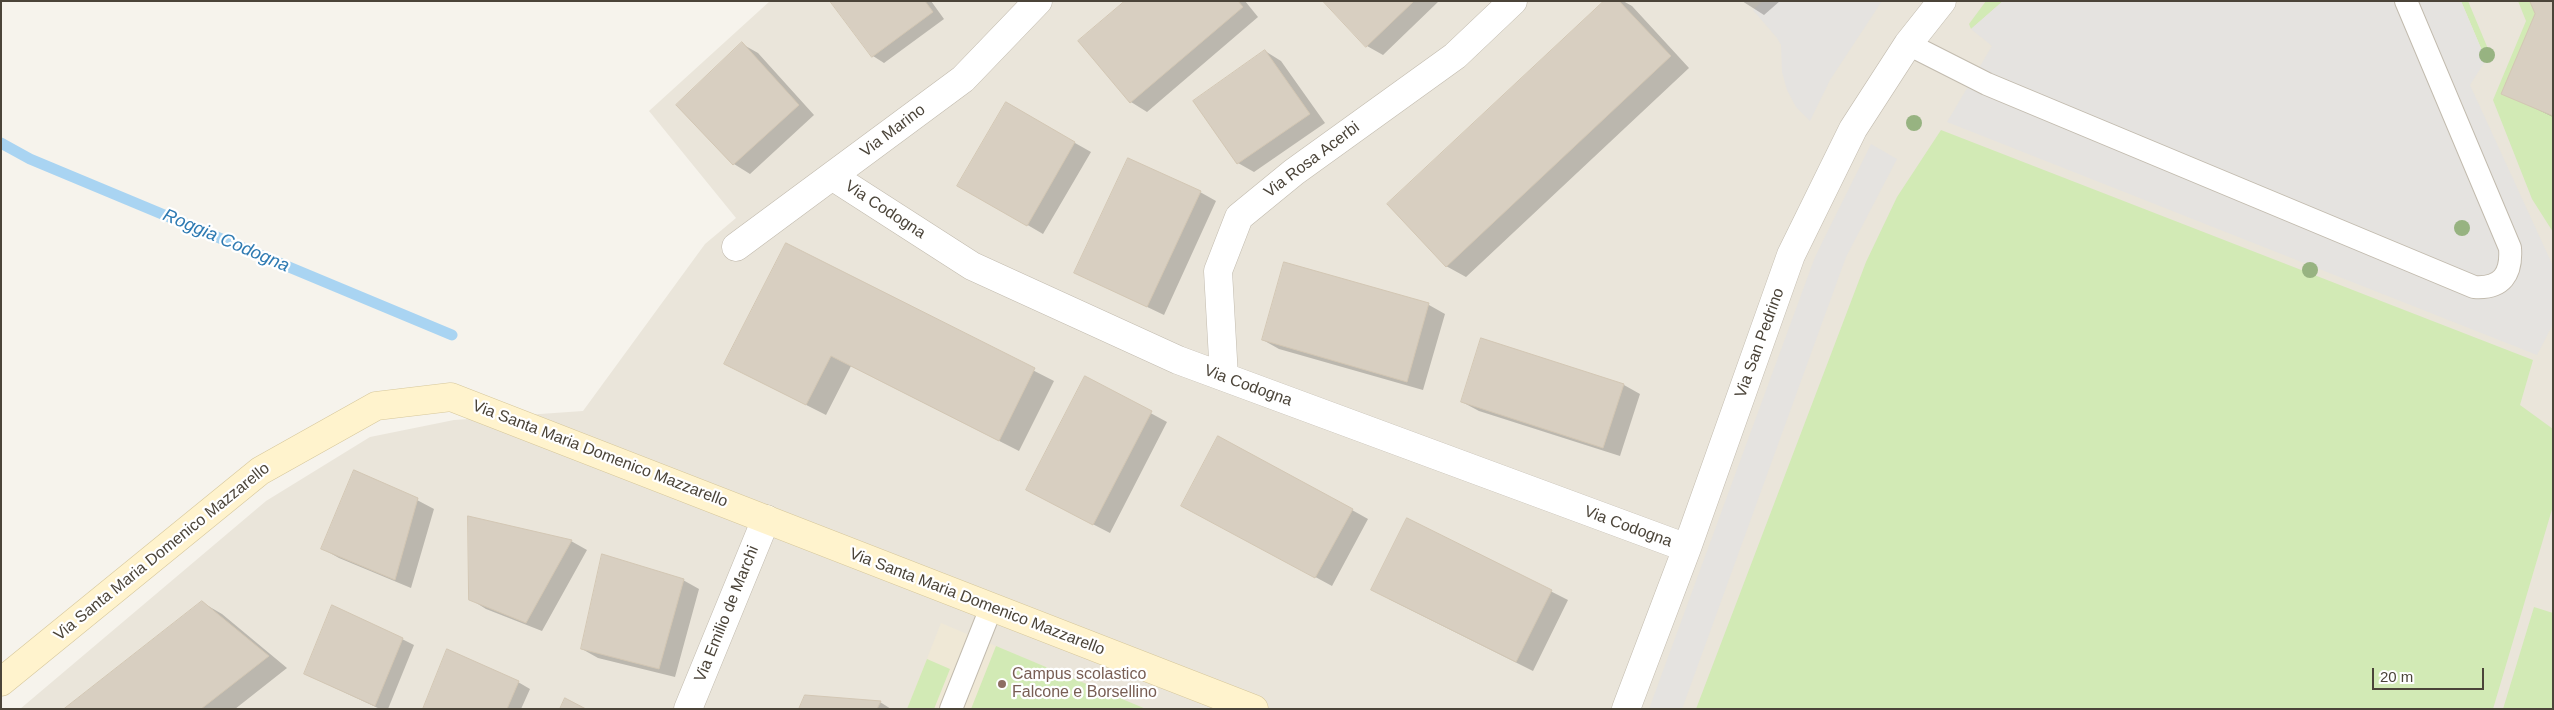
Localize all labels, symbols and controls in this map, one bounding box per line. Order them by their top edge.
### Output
street label: Via Marino [857,100,929,162]
street label: Via Rosa Acerbi [1261,118,1363,202]
street label: Via Codogna [841,177,929,243]
water label: Roggia Codogna [160,205,292,277]
street label: Via San Pedrino [1731,286,1789,400]
street label: Via Codogna [1201,361,1295,411]
street label: Via Santa Maria Domenico Mazzarello [470,396,730,512]
street label: Via Santa Maria Domenico Mazzarello [50,459,274,645]
street label: Via Codogna [1581,502,1675,552]
street label: Via Emilio de Marchi [691,543,763,685]
street label: Via Santa Maria Domenico Mazzarello [847,544,1107,660]
scale bar [2374,658,2486,690]
place label: Campus scolastico Falcone e Borsellino [1012,665,1157,703]
text: 20 m [2380,668,2413,685]
marker: Campus scolastico Falcone e Borsellino [996,678,1008,690]

